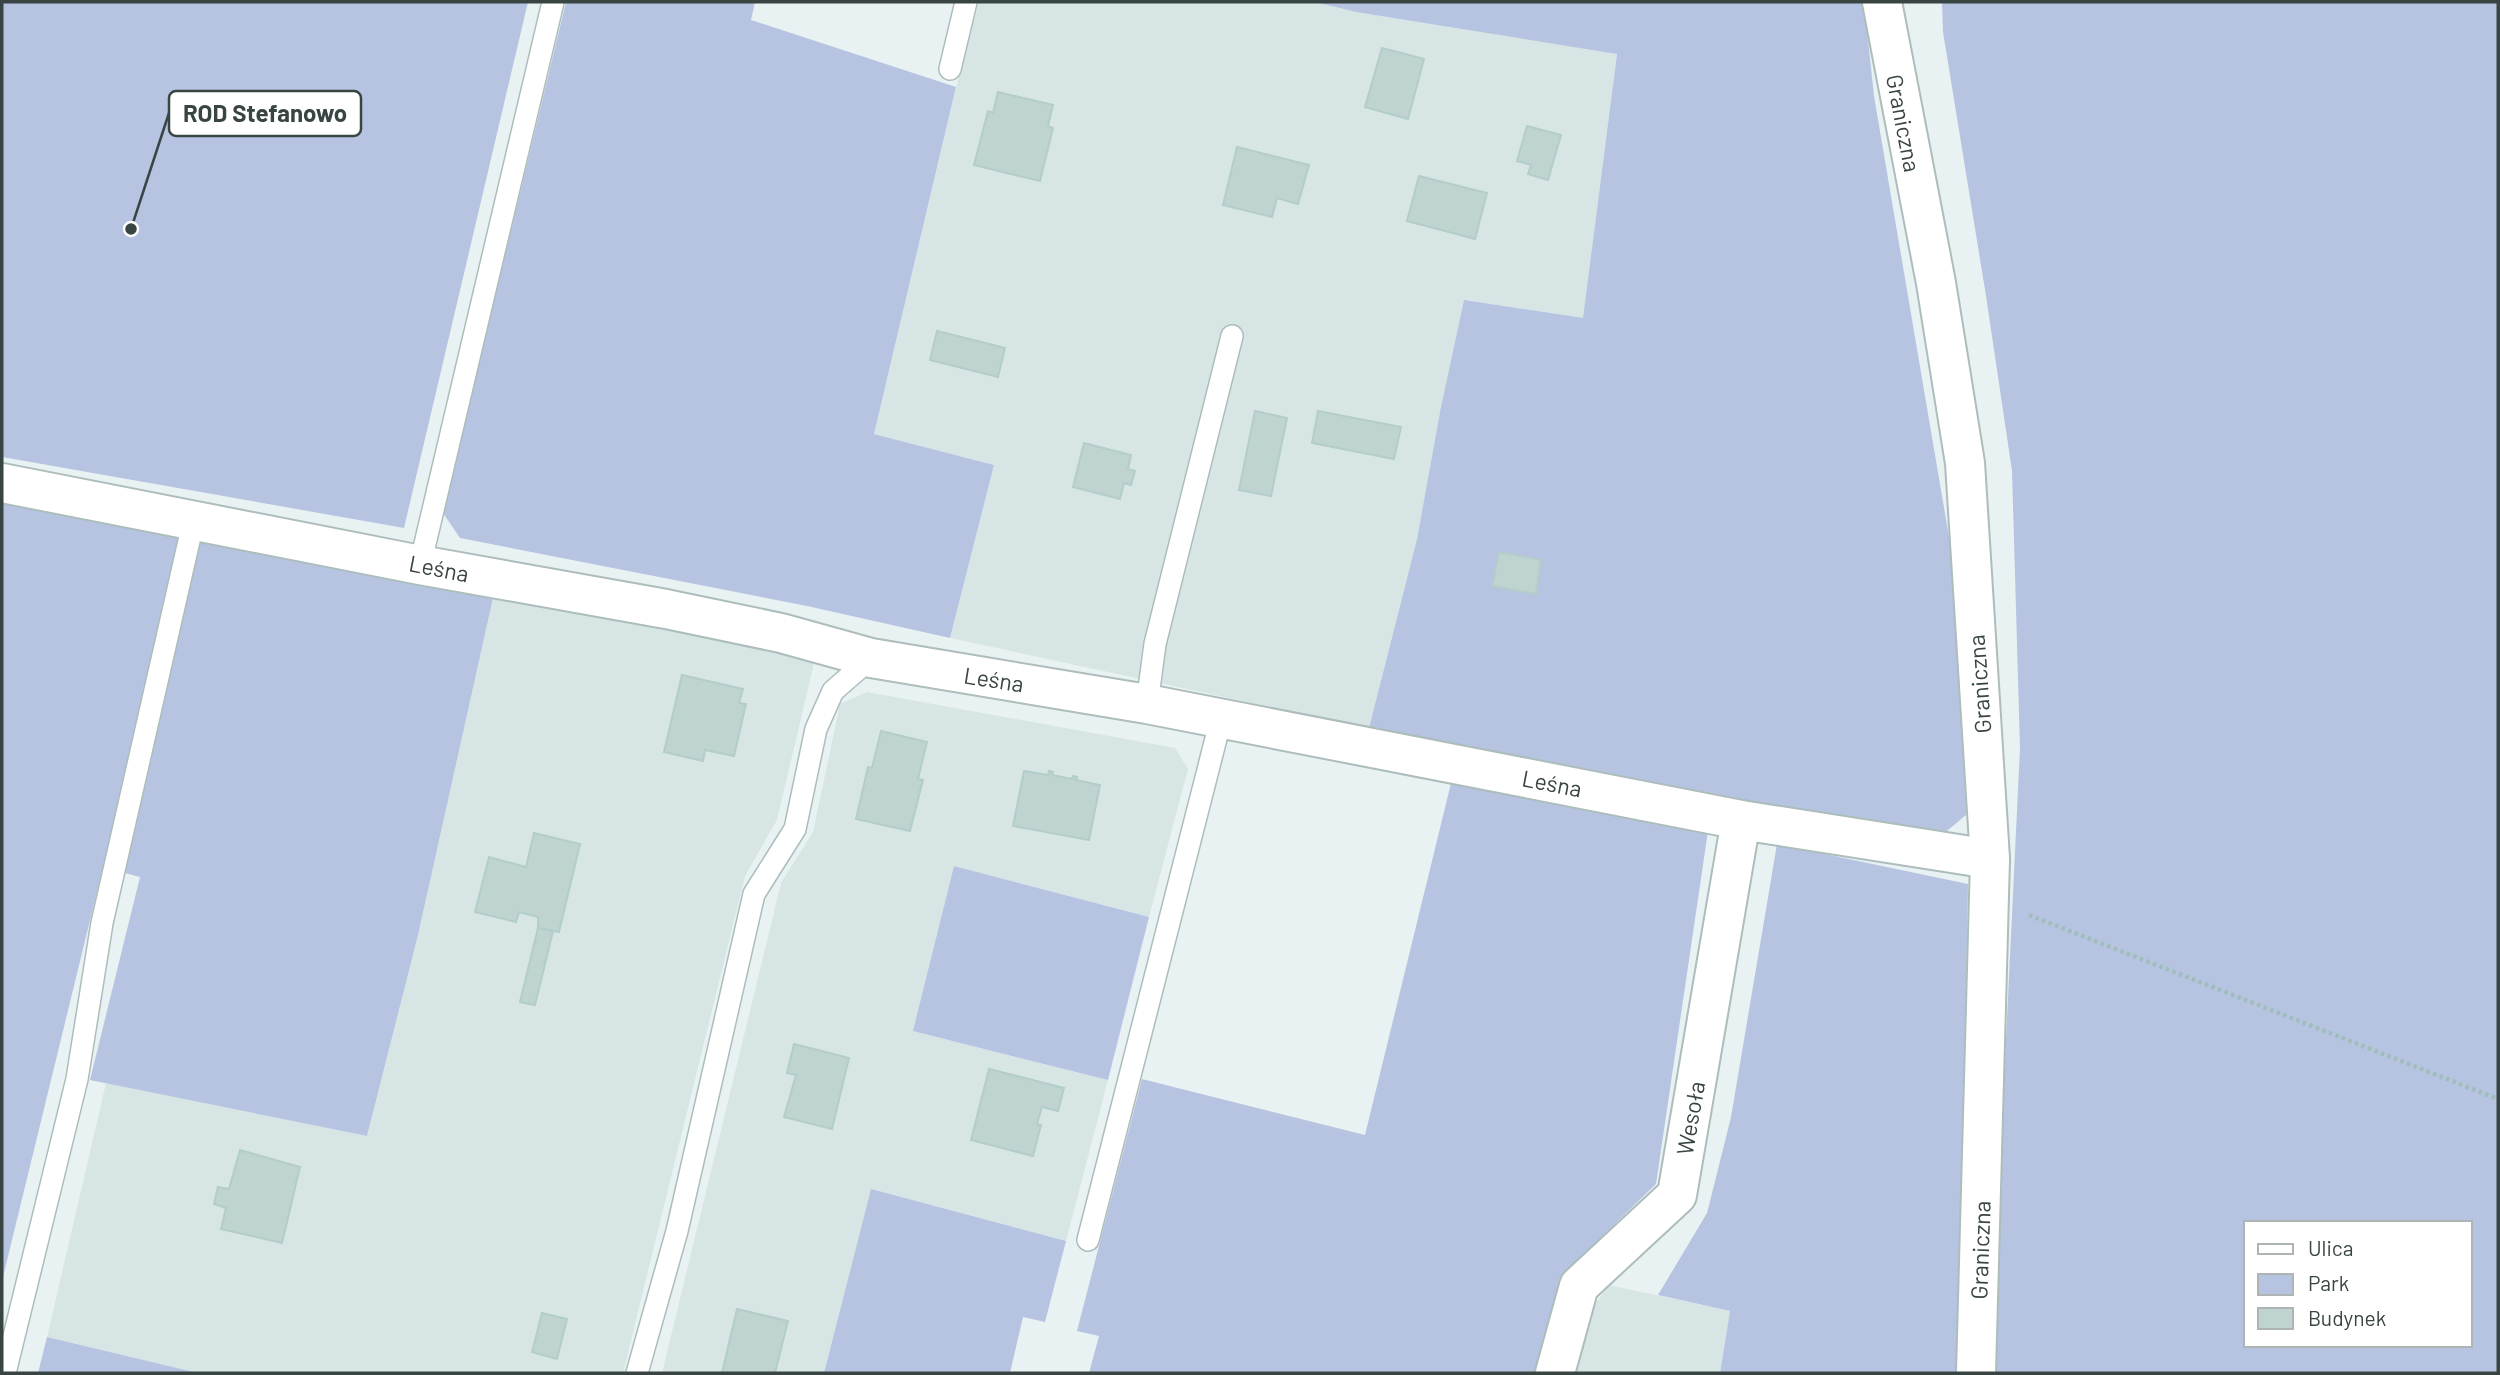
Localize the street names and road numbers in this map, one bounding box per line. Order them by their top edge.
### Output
street label: Graniczna [1881,72,1927,174]
street label: Leśna [407,548,471,588]
street label: Graniczna [1962,634,1996,734]
street label: Leśna [962,660,1026,698]
street label: Leśna [1520,763,1584,803]
street label: Wesoła [1670,1079,1710,1157]
street label: Graniczna [1964,1200,1996,1300]

